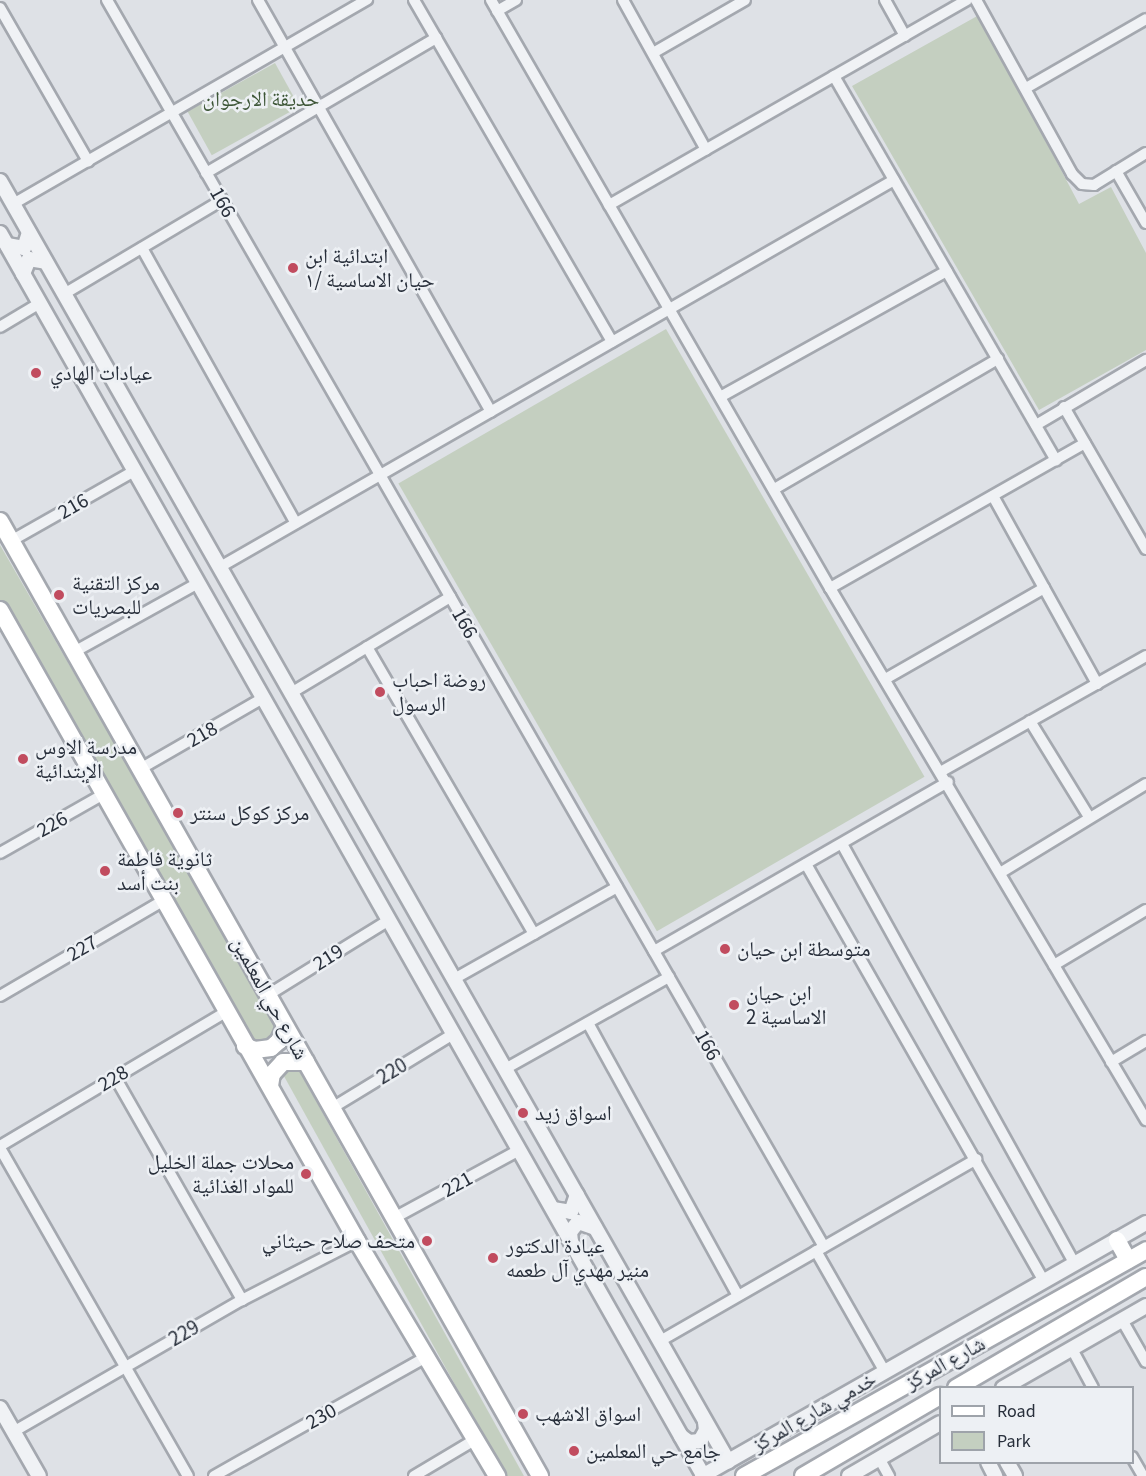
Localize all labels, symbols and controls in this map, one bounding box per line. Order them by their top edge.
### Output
park label: حديقة الارجوان [203,86,319,112]
street label: 166 [204,182,242,222]
place label: ابتدائية ابن حيان الاساسية /١ [305,243,435,293]
marker: ابتدائية ابن حيان الاساسية /١ [286,261,300,275]
place label: عيادات الهادي [50,360,152,386]
marker: عيادات الهادي [27,364,45,382]
street label: 216 [53,487,93,525]
place label: مركز التقنية للبصريات [72,570,160,620]
marker: مركز التقنية للبصريات [50,586,68,604]
street label: 166 [446,603,484,643]
place label: روضة احباب الرسول [392,667,486,717]
marker: روضة احباب الرسول [373,685,387,699]
street label: 218 [182,715,222,753]
place label: مدرسة الاوس الإبتدائية [35,734,137,784]
marker: مدرسة الاوس الإبتدائية [16,752,30,766]
place label: مركز كوكل سنتر [190,800,309,826]
street label: 226 [32,805,72,843]
marker: مركز كوكل سنتر [171,806,185,820]
place label: ثانوية فاطمة بنت أسد [117,846,212,896]
marker: ثانوية فاطمة بنت أسد [98,864,112,878]
street label: 227 [62,929,102,967]
street label: شارع حي المعلمين [226,932,314,1064]
place label: متوسطة ابن حيان [737,936,870,962]
street label: 219 [308,938,348,976]
marker: متوسطة ابن حيان [718,942,732,956]
place label: ابن حيان الاساسية 2 [746,980,827,1030]
marker: ابن حيان الاساسية 2 [727,998,741,1012]
street label: 166 [689,1025,727,1065]
street label: 220 [372,1052,412,1090]
street label: 228 [93,1059,133,1097]
place label: اسواق زيد [535,1100,612,1126]
marker: اسواق زيد [516,1106,530,1120]
place label: محلات جملة الخليل للمواد الغذائية [148,1149,294,1199]
street label: 221 [437,1165,477,1203]
marker: محلات جملة الخليل للمواد الغذائية [299,1167,313,1181]
place label: متحف صلاح حيثاني [262,1228,415,1254]
place label: عيادة الدكتور منير مهدي آل طعمه [506,1233,649,1283]
marker: متحف صلاح حيثاني [420,1234,434,1248]
marker: عيادة الدكتور منير مهدي آل طعمه [484,1249,502,1267]
street label: 229 [164,1314,204,1352]
street label: شارع المركز [900,1331,990,1395]
street label: خدمي شارع المركز [747,1366,881,1458]
legend [939,1386,1134,1464]
street label: 230 [301,1397,341,1435]
text: Road [997,1399,1036,1424]
place label: اسواق الاشهب [535,1401,641,1427]
marker: اسواق الاشهب [516,1407,530,1421]
text: Park [997,1429,1031,1454]
place label: جامع حي المعلمين [586,1438,721,1464]
marker: جامع حي المعلمين [567,1444,581,1458]

